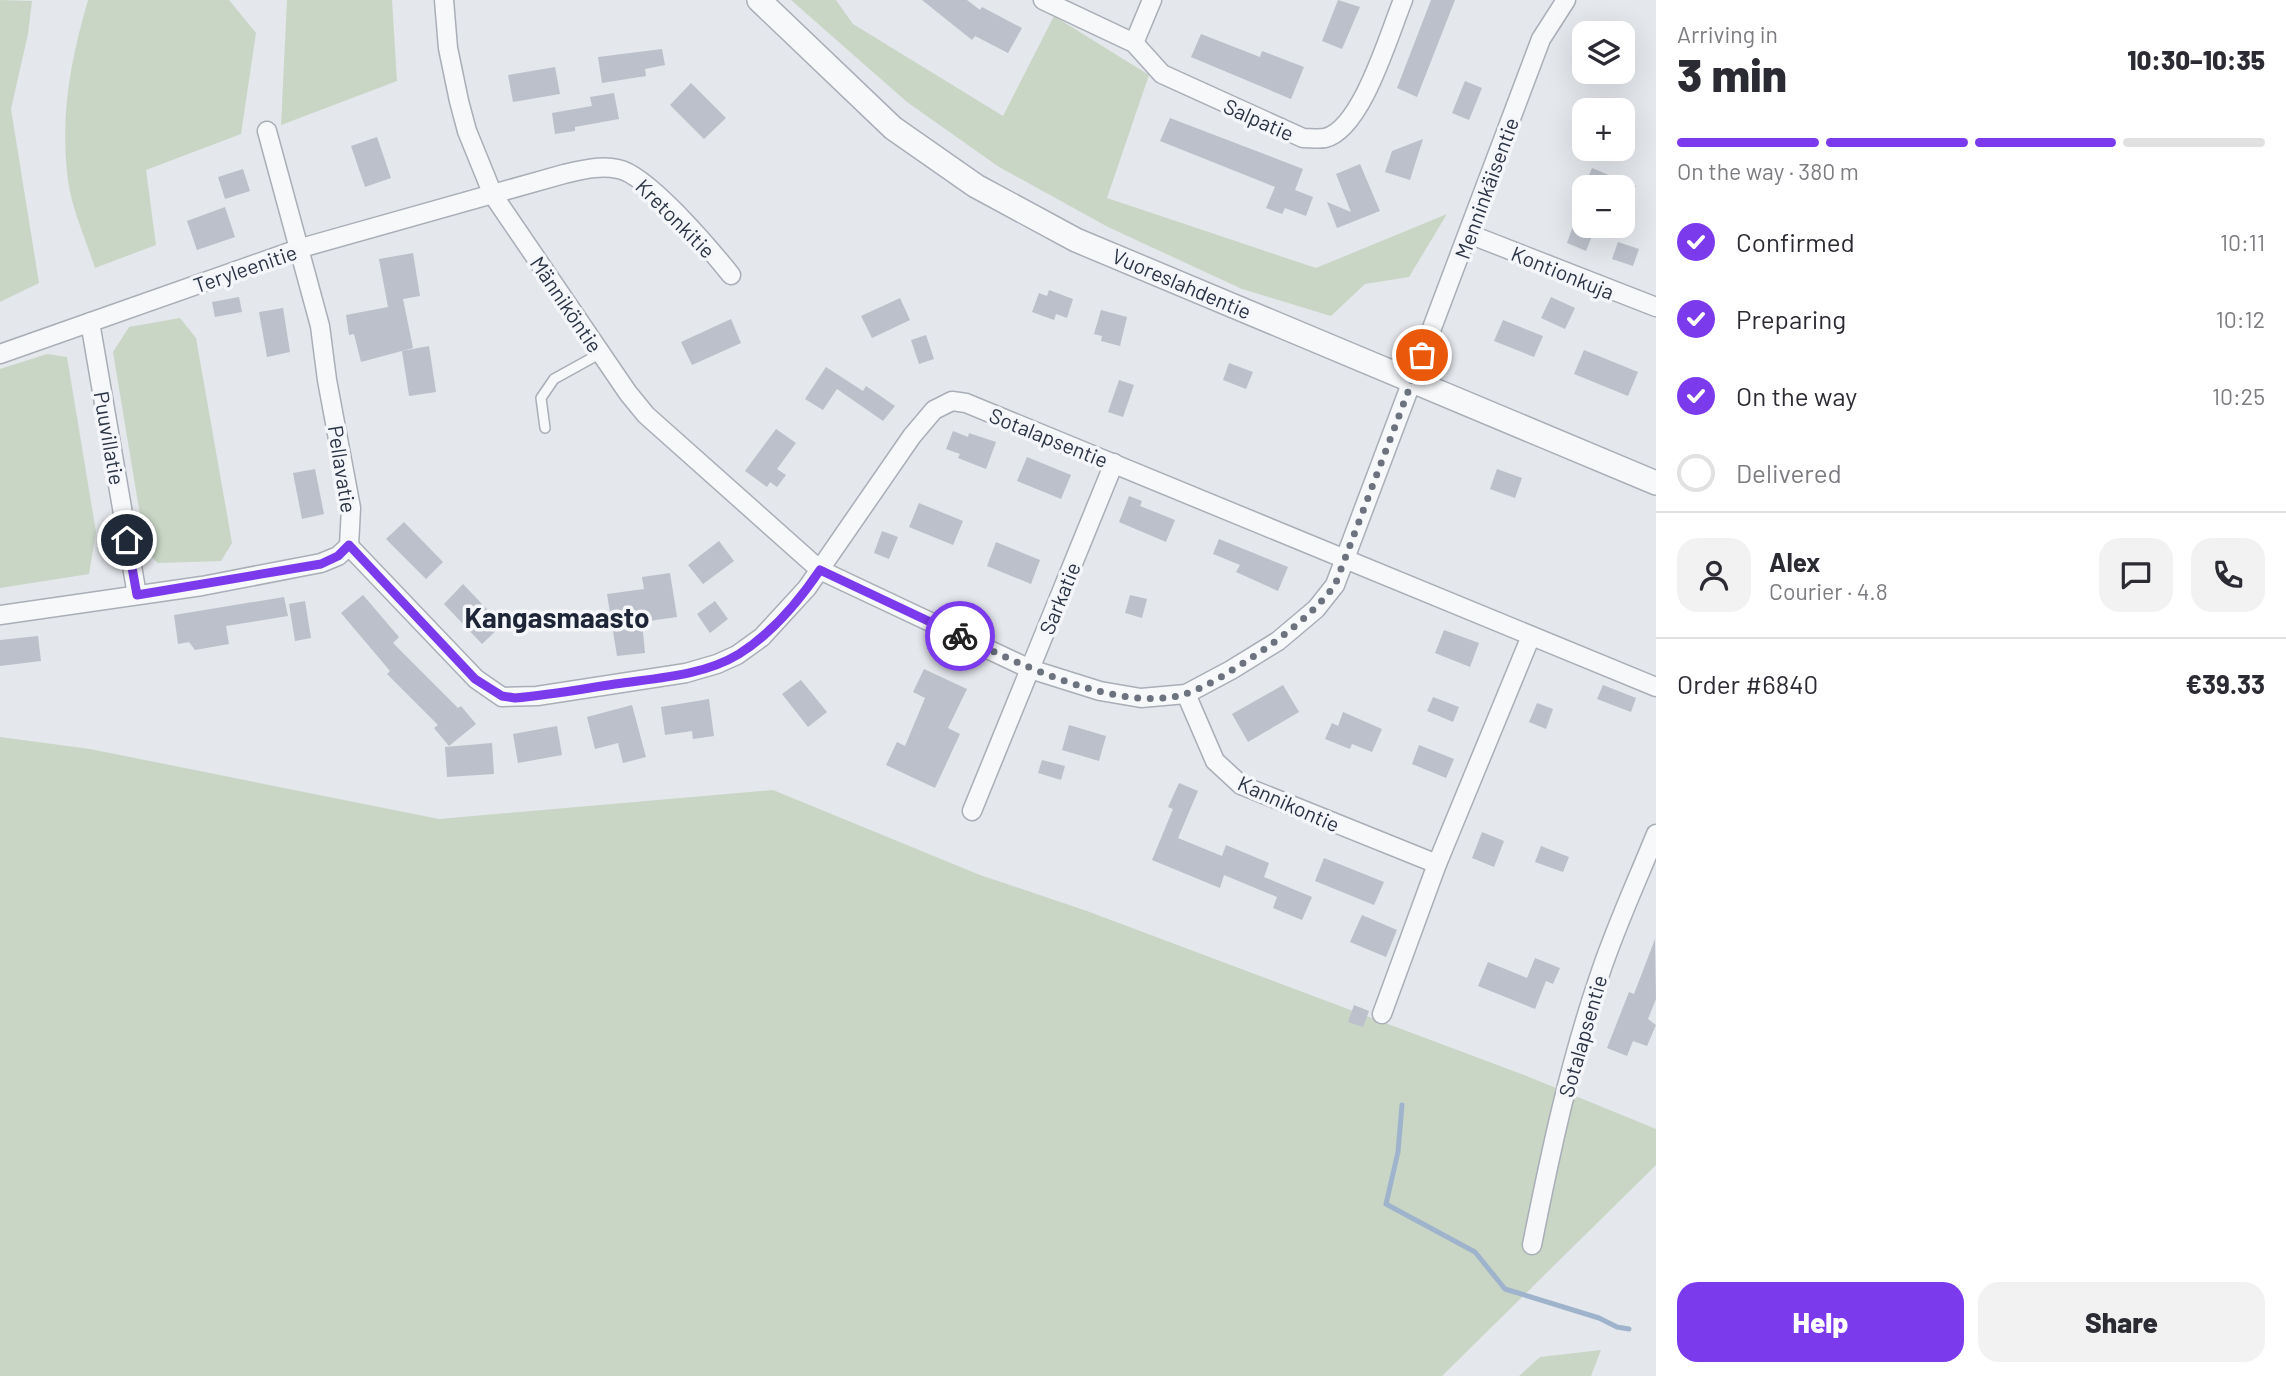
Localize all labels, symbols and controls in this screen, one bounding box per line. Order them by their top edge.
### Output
text: Arriving in [1677,20,1778,48]
map controls [1572,21,1635,238]
button: layers [1572,21,1635,84]
text: 10:30–10:35 [2127,44,2265,75]
text: 3 min [1677,46,1787,101]
street label: Salpatie [1220,92,1298,146]
button: + [1572,98,1635,161]
street label: Menninkäisentie [1449,114,1523,262]
text: On the way · 380 m [1677,157,1859,185]
street label: Kretonkitie [631,173,721,263]
button: − [1572,175,1635,238]
icon: check [1677,223,1715,261]
text: Confirmed [1736,226,1855,257]
text: 10:11 [2220,228,2265,256]
street label: Teryleenitie [190,239,300,297]
street label: Kontionkuja [1508,240,1618,304]
street label: Vuoreslahdentie [1109,242,1255,324]
street label: Männiköntie [526,251,608,357]
icon: check [1677,300,1715,338]
text: Preparing [1736,303,1846,334]
text: 10:12 [2216,305,2265,333]
pin [1392,325,1452,385]
icon: bag [1403,336,1441,374]
icon: check [1677,377,1715,415]
text: On the way [1736,380,1857,411]
text: 10:25 [2212,382,2265,410]
street label: Puuvillatie [89,389,131,487]
street label: Sotalapsentie [986,402,1112,472]
street label: Pellavatie [324,424,362,514]
text: Delivered [1736,457,1842,488]
pin [97,510,157,570]
icon: home [108,521,146,559]
button: person [1677,538,1751,612]
button: chat [2099,538,2173,612]
button: phone [2191,538,2265,612]
text: Alex [1769,546,1820,577]
street label: Sarkatie [1033,558,1085,638]
text: Courier · 4.8 [1769,577,1888,605]
district label: Kangasmaasto [464,600,650,634]
courier [925,601,995,671]
icon: bike [941,617,979,655]
text: Order #6840 [1677,668,1818,699]
text: €39.33 [2186,668,2265,699]
street label: Kannikontie [1234,769,1344,837]
street label: Sotalapsentie [1553,972,1611,1100]
button: Help [1677,1282,1964,1362]
button: Share [1978,1282,2265,1362]

